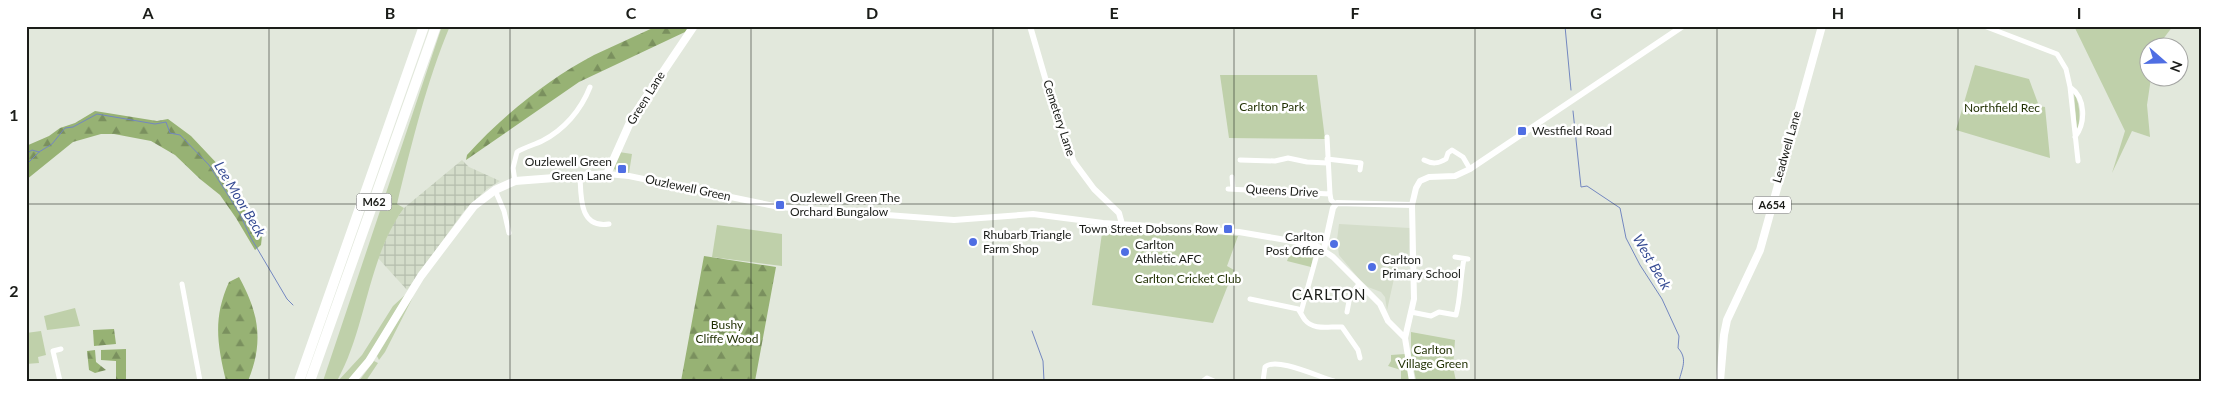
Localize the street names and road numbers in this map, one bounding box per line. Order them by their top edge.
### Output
street label: Green Lane [623,68,668,127]
street label: Cemetery Lane [1040,78,1079,158]
street label: Leadwell Lane [1769,109,1804,185]
street label: Ouzlewell Green [644,171,732,204]
street label: Queens Drive [1245,181,1319,200]
road number: M62 [356,193,392,210]
road number: A654 [1753,196,1791,214]

